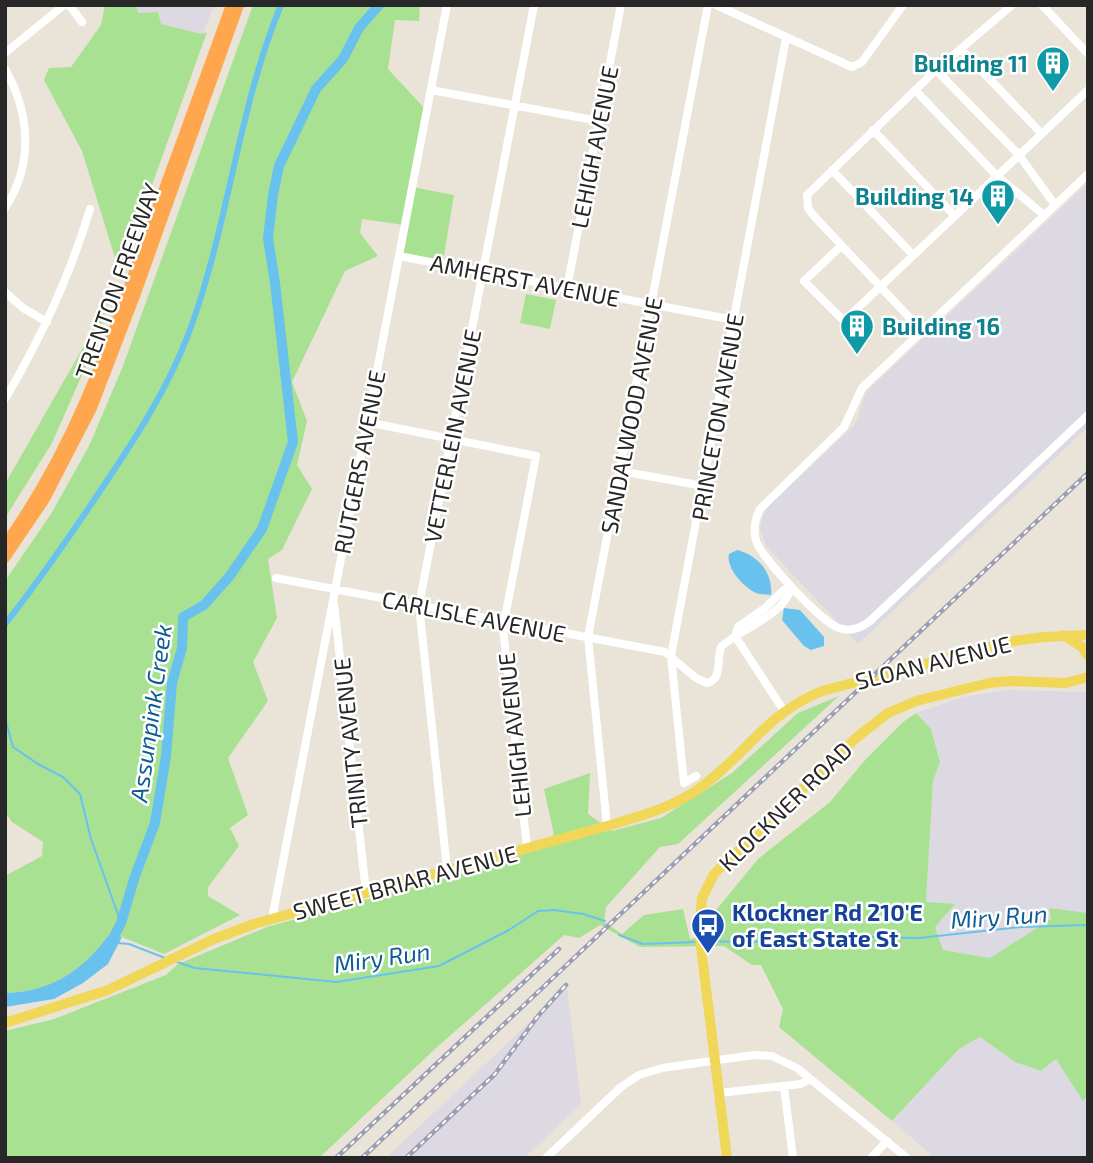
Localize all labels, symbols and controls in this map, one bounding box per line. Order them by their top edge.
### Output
building icon: Building 11 [1034,44,1072,93]
place label: Building 11 [914,49,1028,77]
street label: LEHIGH AVENUE [564,63,624,231]
building icon: Building 14 [979,177,1017,226]
street label: TRENTON FREEWAY [69,179,165,383]
place label: Building 14 [855,182,974,210]
street label: AMHERST AVENUE [428,248,622,312]
street label: SANDALWOOD AVENUE [594,294,668,536]
building icon: Building 16 [838,307,876,356]
street label: PRINCETON AVENUE [685,311,749,523]
place label: Building 16 [882,312,1000,340]
street label: VETTERLEIN AVENUE [418,327,486,545]
street label: RUTGERS AVENUE [327,368,391,556]
street label: CARLISLE AVENUE [380,584,568,648]
water label: Assunpink Creek [123,622,177,805]
street label: SLOAN AVENUE [852,629,1014,695]
street label: LEHIGH AVENUE [491,651,537,819]
street label: TRINITY AVENUE [327,656,373,830]
street label: KLOCKNER ROAD [712,735,858,877]
street label: SWEET BRIAR AVENUE [290,839,520,925]
place label: Klockner Rd 210'E of East State St [732,898,923,952]
water label: Miry Run [950,898,1048,934]
bus stop icon: Klockner Rd 210'E of East State St [689,906,727,955]
water label: Miry Run [332,936,432,978]

